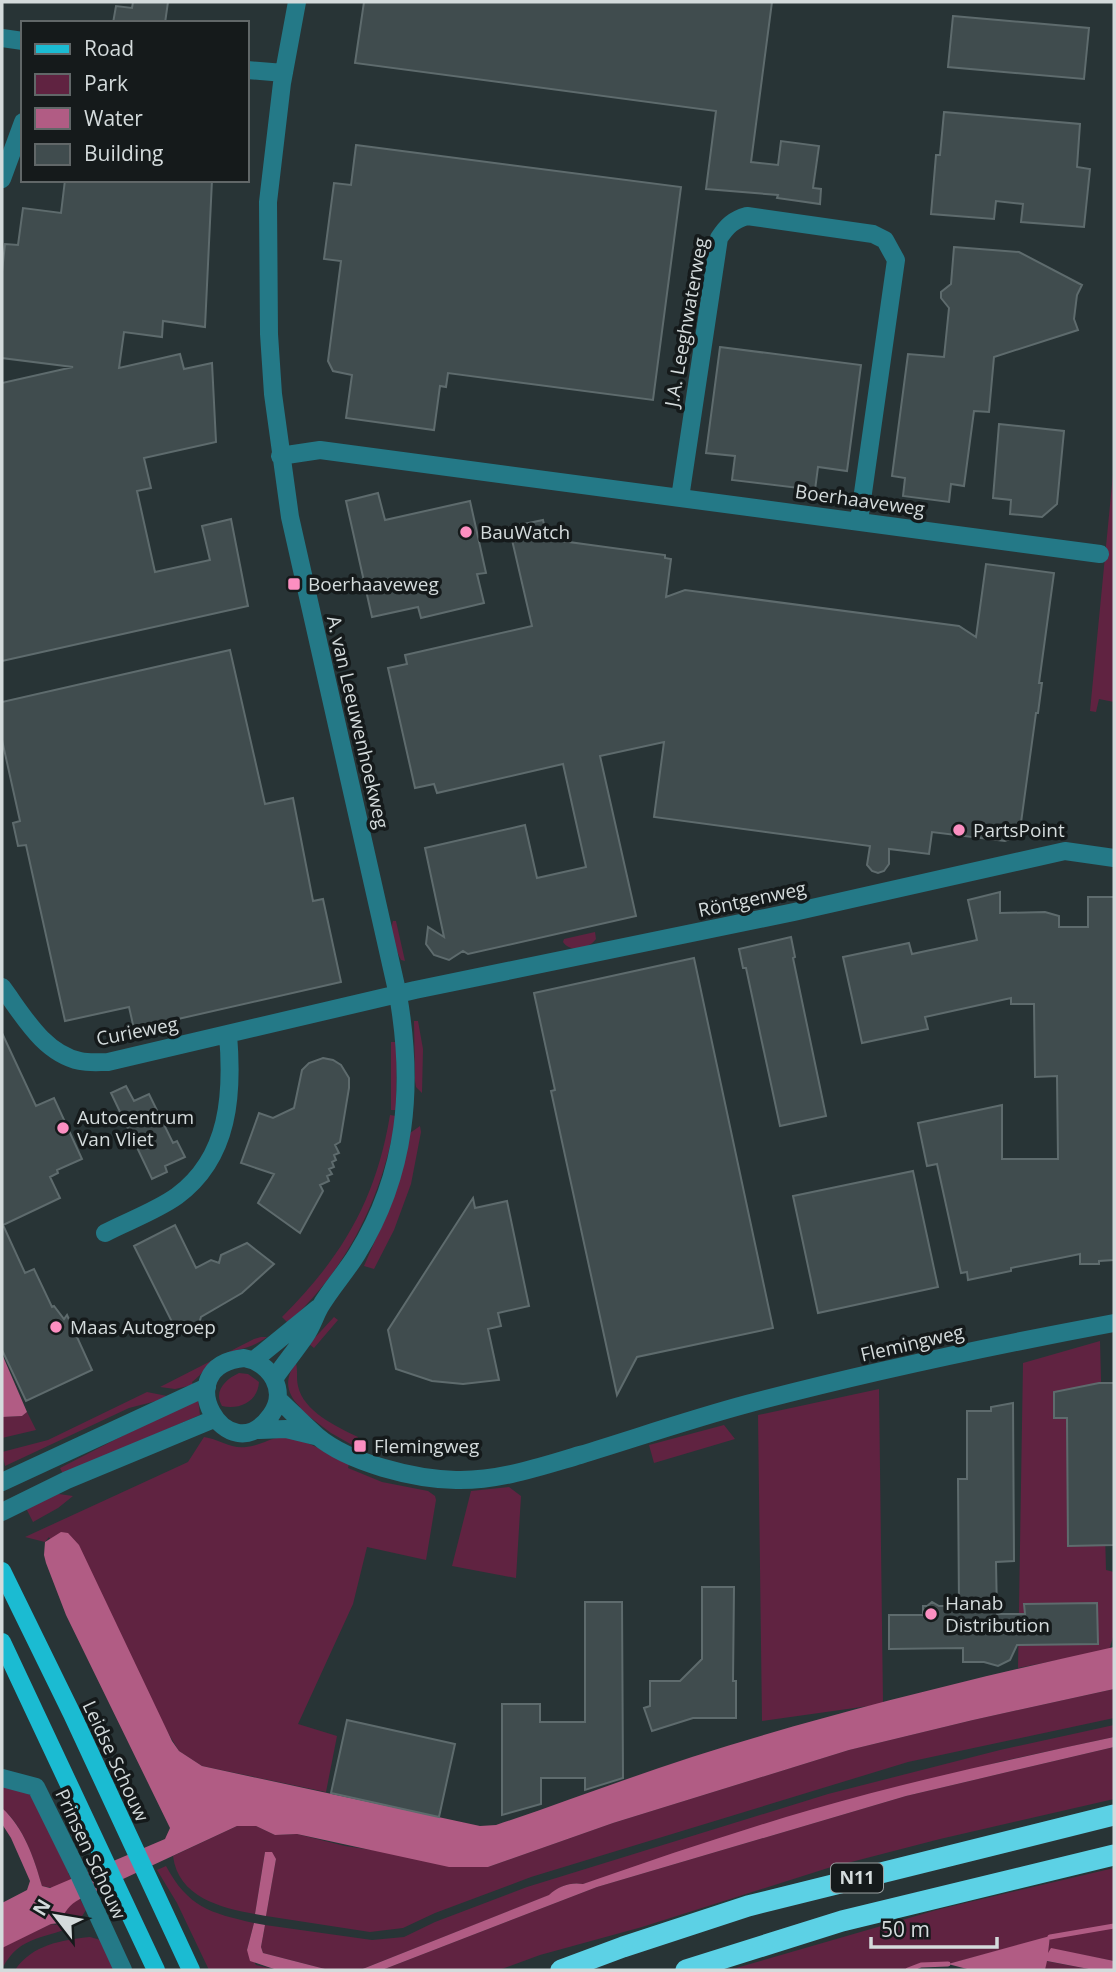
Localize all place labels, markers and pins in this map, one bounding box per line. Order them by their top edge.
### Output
place label: BauWatch [480,519,570,545]
marker: BauWatch [458,524,474,540]
place label: Boerhaaveweg [308,571,439,597]
marker: Boerhaaveweg [286,576,302,592]
place label: PartsPoint [973,817,1065,843]
marker: PartsPoint [951,822,967,838]
place label: Autocentrum Van Vliet [77,1104,194,1152]
marker: Autocentrum Van Vliet [55,1120,71,1136]
place label: Maas Autogroep [70,1314,216,1340]
marker: Maas Autogroep [48,1319,64,1335]
place label: Flemingweg [374,1433,479,1459]
marker: Flemingweg [352,1438,368,1454]
place label: Hanab Distribution [945,1590,1050,1638]
marker: Hanab Distribution [923,1606,939,1622]

